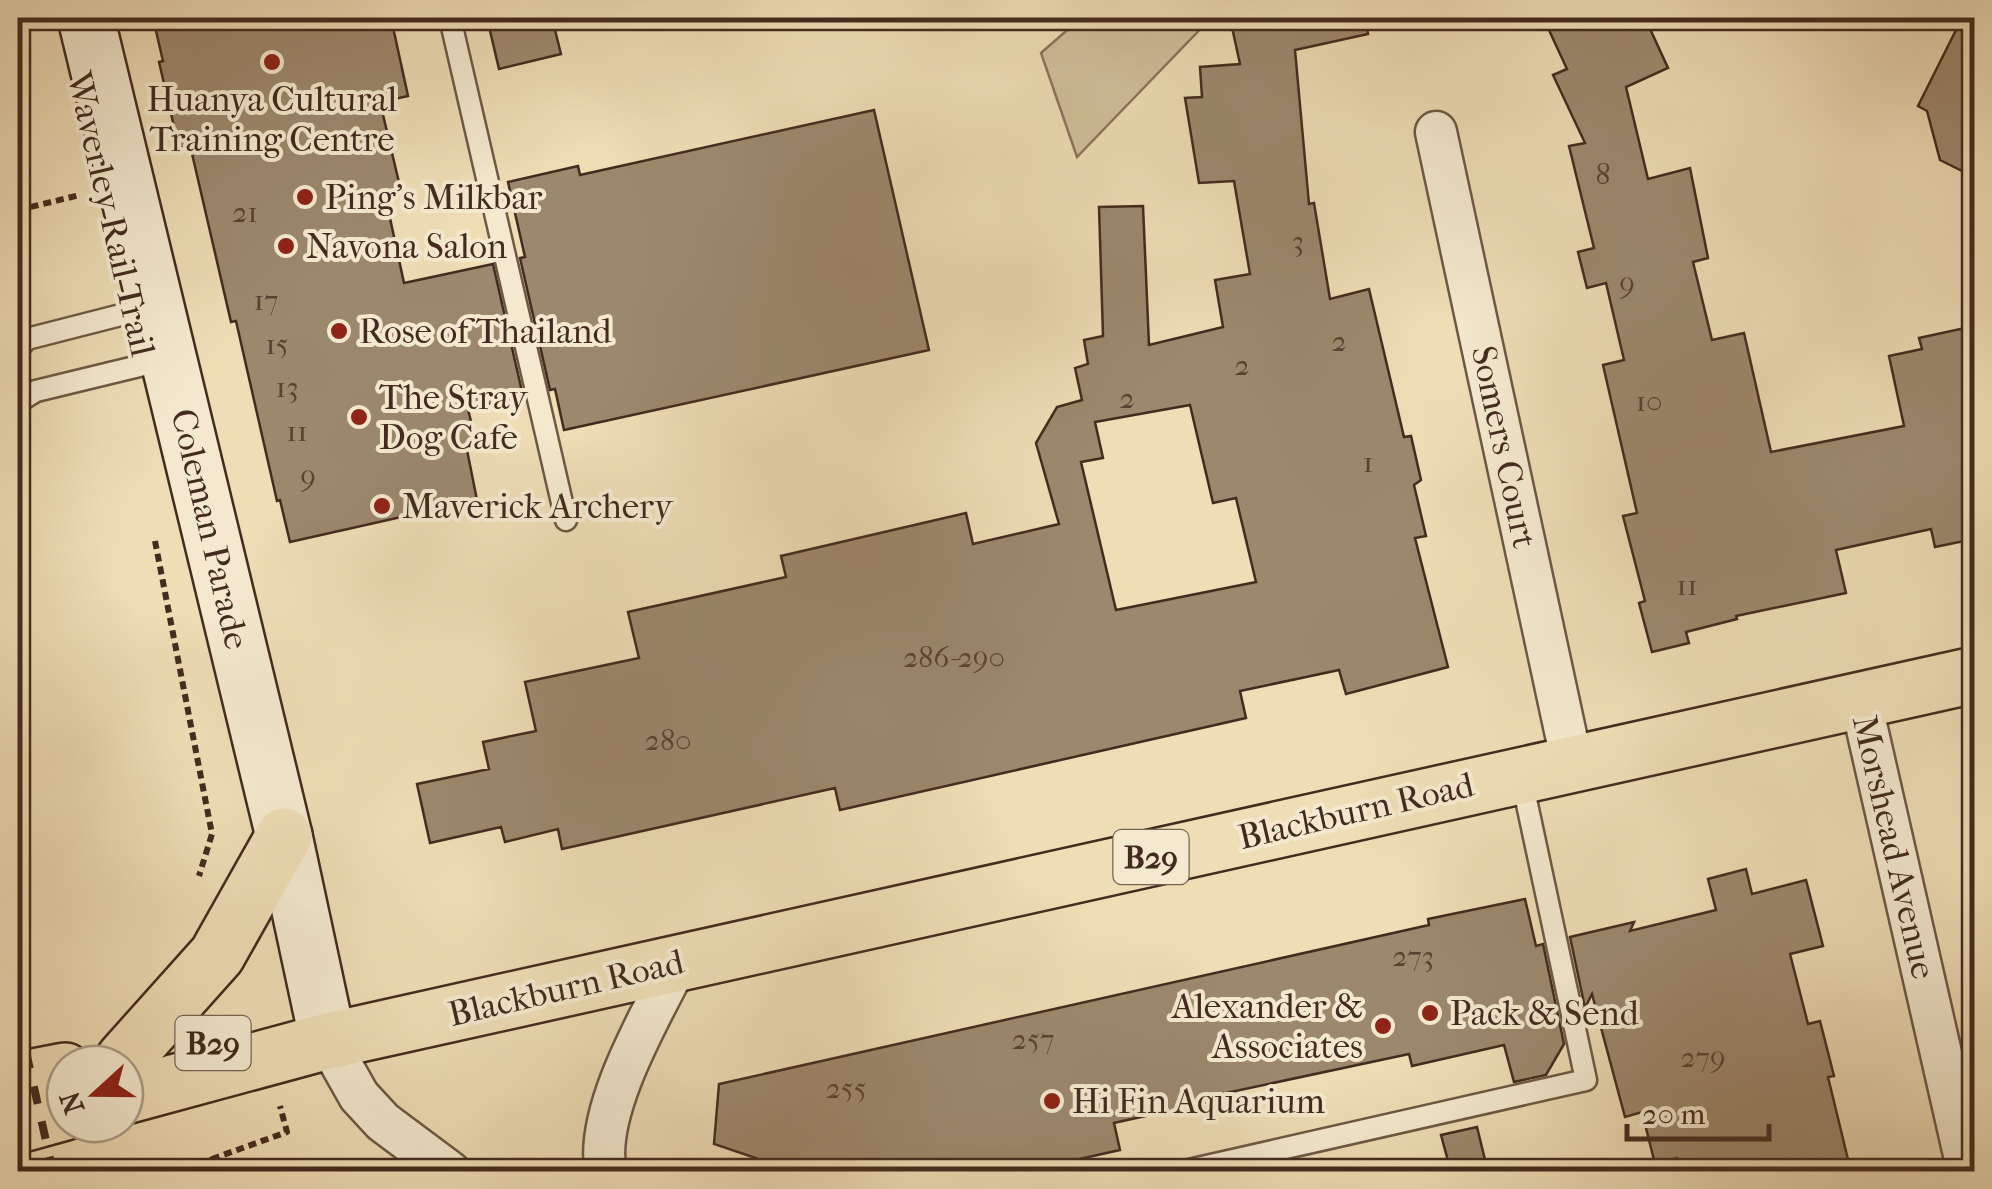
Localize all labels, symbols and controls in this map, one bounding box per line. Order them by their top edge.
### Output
marker: Huanya Cultural Training Centre [261,51,283,73]
street label: Waverley Rail Trail [58,67,164,360]
place label: Huanya Cultural Training Centre [147,79,397,160]
house number: 8 [1595,157,1611,192]
place label: Ping's Milkbar [325,177,543,218]
marker: Ping's Milkbar [294,186,316,208]
house number: 21 [232,195,258,230]
house number: 3 [1292,224,1304,259]
place label: Navona Salon [306,226,507,267]
marker: Navona Salon [275,235,297,257]
house number: 9 [1619,266,1635,301]
house number: 17 [253,283,279,318]
place label: Rose of Thailand [359,311,612,352]
marker: Rose of Thailand [328,320,350,342]
house number: 2 [1331,324,1347,359]
house number: 15 [265,327,289,362]
street label: Somers Court [1463,342,1546,552]
house number: 2 [1234,348,1250,383]
house number: 13 [275,370,299,405]
place label: The Stray Dog Cafe [379,377,529,458]
house number: 2 [1119,381,1135,416]
house number: 10 [1635,384,1663,419]
street label: Coleman Parade [162,405,258,653]
marker: The Stray Dog Cafe [348,406,370,428]
house number: 11 [286,414,308,449]
house number: 1 [1363,445,1373,480]
house number: 9 [300,459,316,494]
place label: Maverick Archery [402,486,674,527]
marker: Maverick Archery [371,495,393,517]
house number: 11 [1676,568,1698,603]
house number: 286-290 [903,640,1005,675]
street label: Morshead Avenue [1844,711,1944,983]
house number: 280 [644,723,692,758]
street label: Blackburn Road [1234,764,1479,858]
road number: B29 [1114,830,1188,884]
house number: 273 [1392,939,1434,974]
street label: Blackburn Road [444,941,689,1035]
place label: Alexander & Associates [1170,986,1363,1067]
place label: Pack & Send [1450,993,1640,1034]
marker: Pack & Send [1419,1002,1441,1024]
marker: Alexander & Associates [1372,1015,1394,1037]
road number: B29 [176,1016,250,1070]
house number: 257 [1012,1022,1054,1057]
house number: 279 [1680,1040,1726,1075]
north arrow [45,1044,145,1144]
house number: 255 [825,1071,867,1106]
scale bar [1627,1079,1770,1141]
place label: Hi Fin Aquarium [1072,1081,1325,1122]
text: N [53,1086,91,1119]
marker: Hi Fin Aquarium [1041,1090,1063,1112]
text: 20 m [1642,1097,1705,1132]

